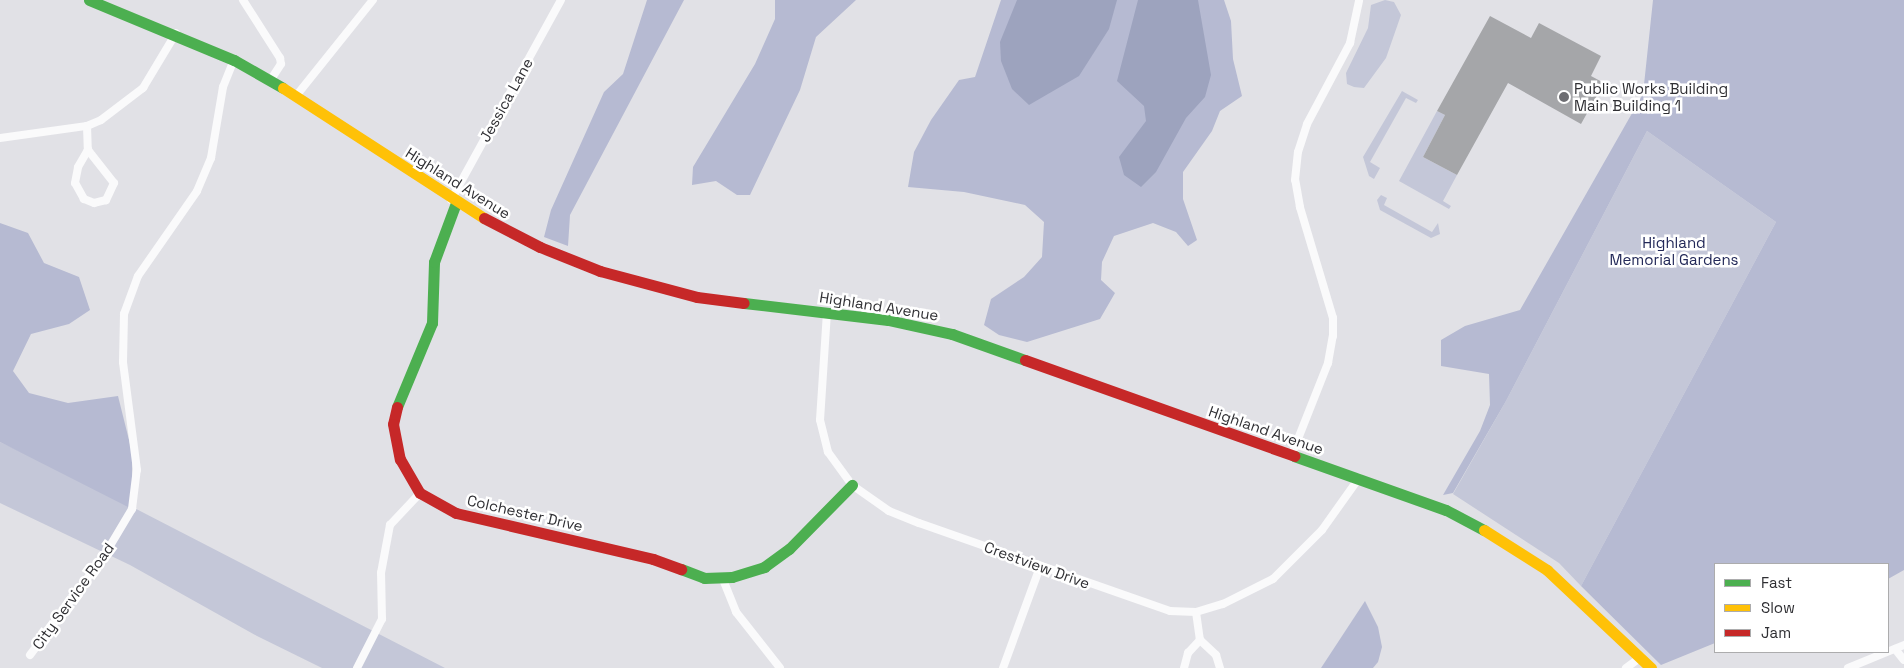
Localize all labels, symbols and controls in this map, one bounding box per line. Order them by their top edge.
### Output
street label: Jessica Lane [476,55,536,145]
place label: Public Works Building Main Building 1 [1574,79,1728,114]
marker: Public Works Building Main Building 1 [1558,91,1570,103]
street label: Highland Avenue [402,143,514,223]
park label: Highland Memorial Gardens [1609,233,1739,268]
street label: Highland Avenue [818,288,940,324]
street label: Highland Avenue [1206,402,1326,458]
street label: Colchester Drive [465,491,585,535]
street label: Crestview Drive [982,538,1092,592]
street label: City Service Road [28,539,118,653]
legend [1714,563,1889,653]
text: Fast [1761,573,1792,592]
text: Slow [1761,598,1795,617]
text: Jam [1761,623,1791,642]

